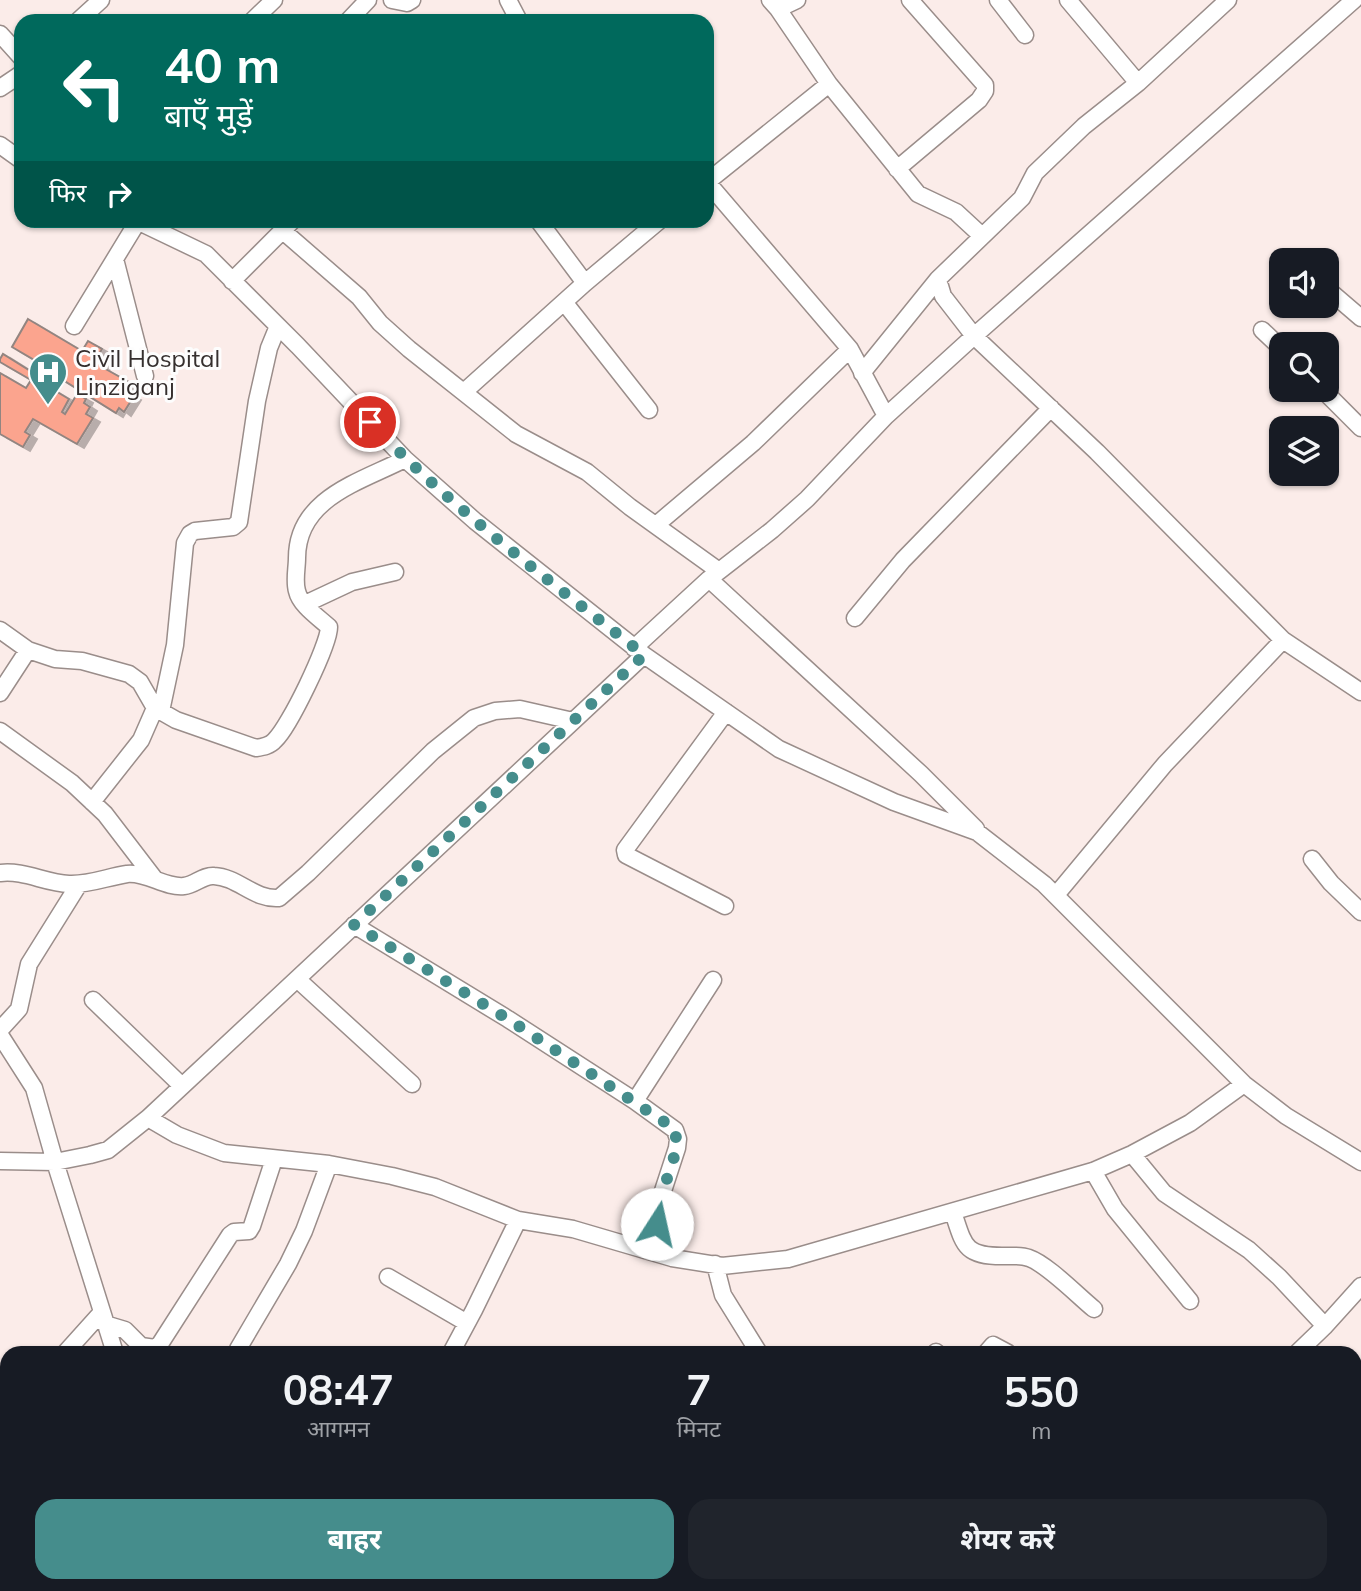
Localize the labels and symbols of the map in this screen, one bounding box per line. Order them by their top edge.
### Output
place label: Civil Hospital Linziganj [75,343,220,401]
hospital icon: Civil Hospital Linziganj [27,351,69,406]
pin [340,392,400,452]
position arrow [620,1187,694,1261]

